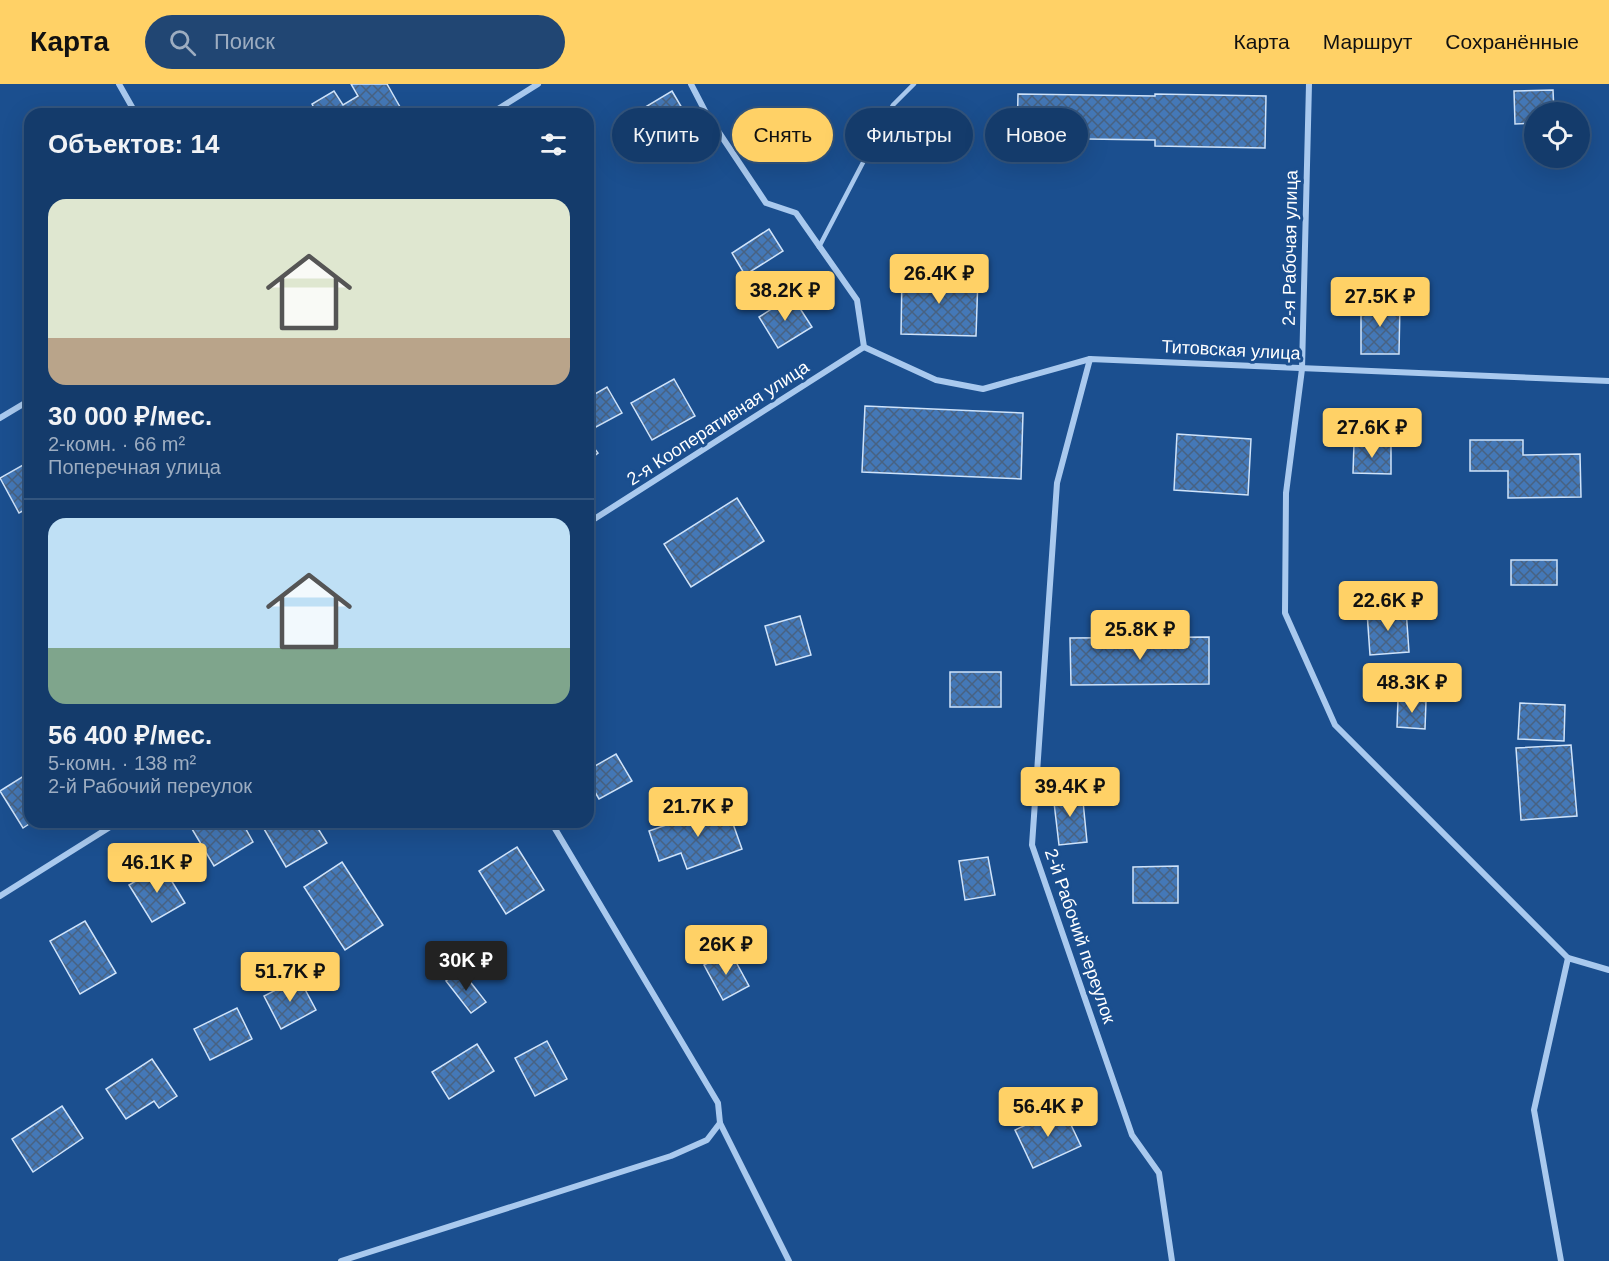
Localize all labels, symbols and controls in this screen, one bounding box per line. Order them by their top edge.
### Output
search box [145,15,565,69]
text: Карта [30,26,109,57]
icon: search [166,26,199,59]
text: Поиск [214,29,275,54]
text: Карта [1234,30,1290,53]
text: Маршрут [1323,30,1412,53]
text: Сохранённые [1445,30,1579,53]
map controls [1524,102,1590,168]
button: locate [1524,102,1590,168]
chip: Купить [612,108,720,162]
chip: Снять [732,108,833,162]
chip: Фильтры [845,108,973,162]
chip: Новое [985,108,1088,162]
icon: filters [537,128,570,161]
text: Объектов: 14 [48,129,219,159]
street label: 2-я Рабочая улица [1279,169,1301,326]
icon: home [255,238,363,346]
pin: 26.4K ₽ [884,254,994,305]
text: 26.4K ₽ [904,262,974,284]
pin: 38.2K ₽ [730,271,840,322]
pin: 27.5K ₽ [1325,277,1435,328]
text: 38.2K ₽ [750,279,820,301]
text: 27.5K ₽ [1345,285,1415,307]
street label: Титовская улица [1161,336,1302,364]
street label: 2-я Кооперативная улица [623,356,813,489]
text: 30 000 ₽/мес. [48,401,212,431]
pin: 27.6K ₽ [1317,408,1427,459]
text: 27.6K ₽ [1337,416,1407,438]
text: 2-комн. · 66 m² [48,433,185,455]
text: Поперечная улица [48,456,221,478]
icon: home [255,557,363,665]
pin: 22.6K ₽ [1333,581,1443,632]
text: 22.6K ₽ [1353,589,1423,611]
pin: 25.8K ₽ [1085,610,1195,661]
text: 25.8K ₽ [1105,618,1175,640]
pin: 48.3K ₽ [1357,663,1467,714]
text: 48.3K ₽ [1377,671,1447,693]
text: 56 400 ₽/мес. [48,720,212,750]
text: 5-комн. · 138 m² [48,752,196,774]
pin: 39.4K ₽ [1015,767,1125,818]
text: 2-й Рабочий переулок [48,775,252,797]
text: 39.4K ₽ [1035,775,1105,797]
pin: 21.7K ₽ [643,787,753,838]
text: 21.7K ₽ [663,795,733,817]
pin: 46.1K ₽ [102,843,212,894]
street label: 2-й Рабочий переулок [1041,846,1119,1026]
text: 46.1K ₽ [122,851,192,873]
pin: 26K ₽ [684,925,768,976]
text: 26K ₽ [699,933,753,955]
pin: 30K ₽ [424,941,508,992]
text: 30K ₽ [439,949,493,971]
pin: 51.7K ₽ [235,952,345,1003]
text: 51.7K ₽ [255,960,325,982]
pin: 56.4K ₽ [993,1087,1103,1138]
text: 56.4K ₽ [1013,1095,1083,1117]

